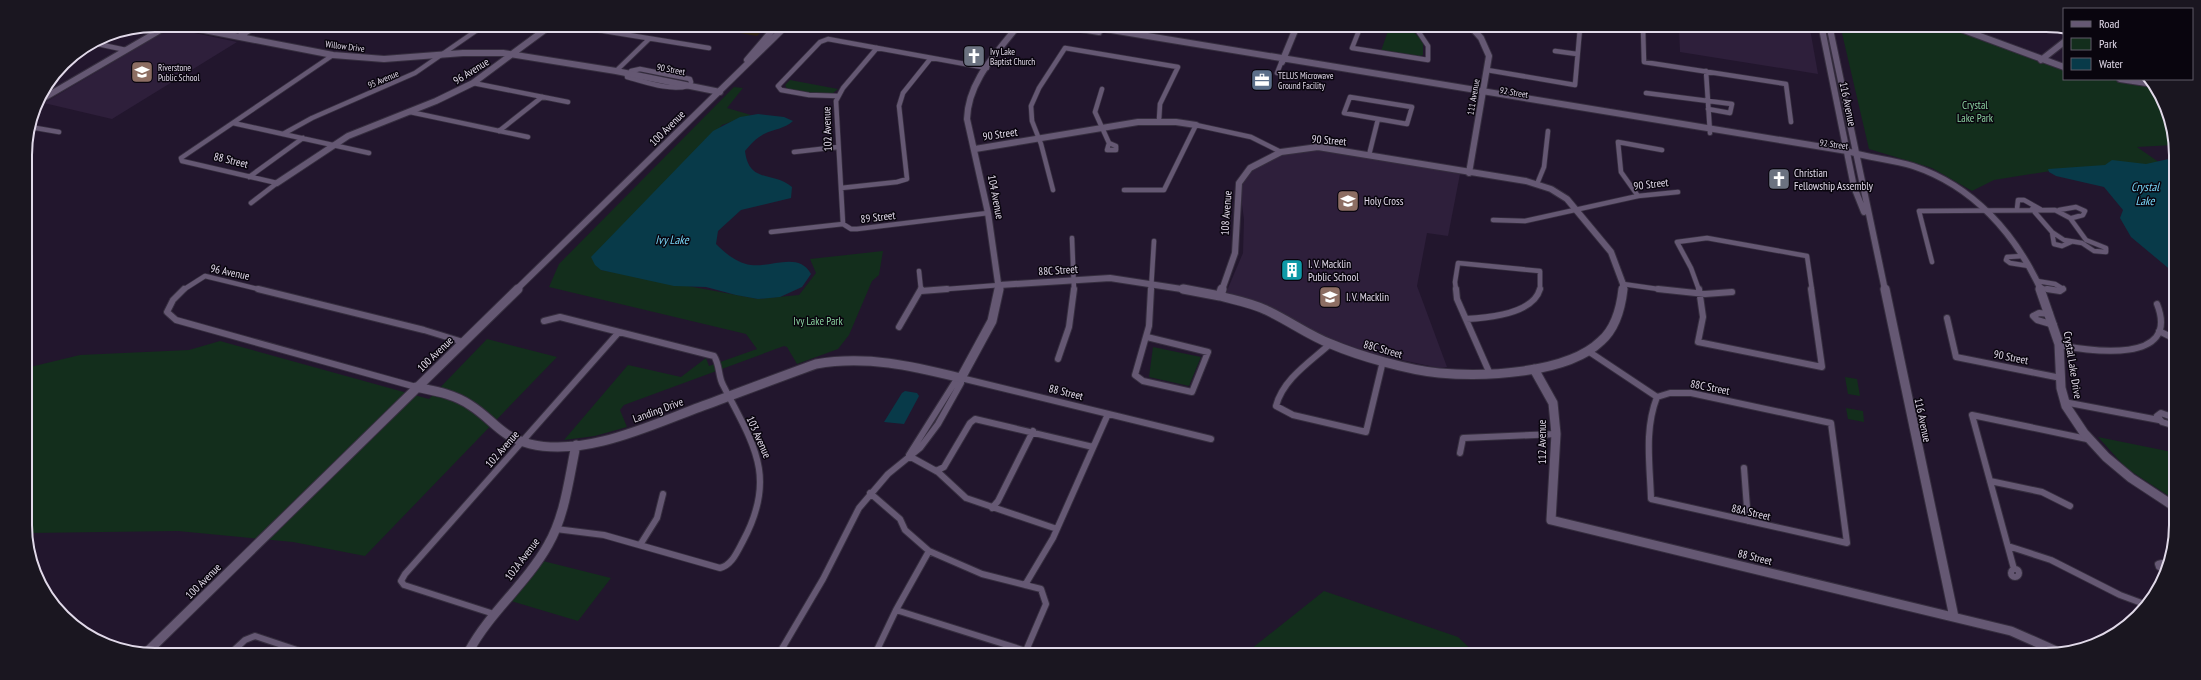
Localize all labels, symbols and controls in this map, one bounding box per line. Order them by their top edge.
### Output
legend [2063,8,2193,80]
text: Road [2099,16,2119,31]
text: Park [2099,36,2117,51]
street label: Willow Drive [325,38,366,54]
church icon: Ivy Lake Baptist Church [961,43,987,69]
place label: Ivy Lake Baptist Church [990,46,1035,67]
street label: 96 Avenue [450,54,492,87]
text: Water [2099,56,2124,71]
school or university icon: Riverstone Public School [129,59,155,85]
street label: 90 Street [656,61,687,77]
place label: Riverstone Public School [158,62,200,83]
street label: 95 Avenue [366,67,400,90]
office icon: TELUS Microwave Ground Facility [1249,67,1275,93]
place label: TELUS Microwave Ground Facility [1278,70,1334,91]
street label: 111 Avenue [1464,78,1482,116]
street label: 116 Avenue [1837,81,1860,128]
street label: 92 Street [1499,84,1530,100]
park label: Crystal Lake Park [1957,98,1994,125]
street label: 102 Avenue [819,106,835,152]
street label: 100 Avenue [646,107,688,149]
street label: 90 Street [982,125,1018,143]
street label: 90 Street [1311,132,1347,148]
street label: 92 Street [1819,137,1849,152]
street label: 88 Street [212,149,250,171]
church icon: Christian Fellowship Assembly [1766,166,1792,192]
place label: Christian Fellowship Assembly [1794,166,1874,193]
street label: 104 Avenue [985,174,1007,221]
street label: 90 Street [1633,175,1669,193]
water label: Crystal Lake [2131,179,2160,208]
school or university icon: Holy Cross [1335,188,1361,214]
street label: 108 Avenue [1217,190,1235,236]
place label: Holy Cross [1364,194,1404,208]
street label: 89 Street [860,208,896,226]
water label: Ivy Lake [655,232,690,247]
building icon: I. V. Macklin Public School [1279,257,1305,283]
place label: I. V. Macklin Public School [1308,257,1359,284]
street label: 96 Avenue [209,261,251,283]
street label: 88C Street [1038,262,1078,278]
school or university icon: I. V. Macklin [1317,284,1343,310]
place label: I. V. Macklin [1346,290,1389,304]
park label: Ivy Lake Park [793,314,843,328]
street label: Crystal Lake Drive [2061,330,2085,400]
street label: 100 Avenue [414,333,456,375]
street label: 88C Street [1362,337,1404,361]
street label: 90 Street [1992,347,2030,367]
street label: 88C Street [1689,376,1731,398]
street label: 88 Street [1047,381,1085,403]
street label: Landing Drive [631,394,686,426]
street label: 116 Avenue [1912,397,1935,444]
street label: 103 Avenue [744,414,775,461]
street label: 112 Avenue [1535,419,1549,464]
street label: 102 Avenue [482,427,522,470]
street label: 88A Street [1730,501,1772,523]
street label: 102A Avenue [502,535,543,583]
street label: 88 Street [1736,546,1774,568]
street label: 100 Avenue [182,560,224,602]

